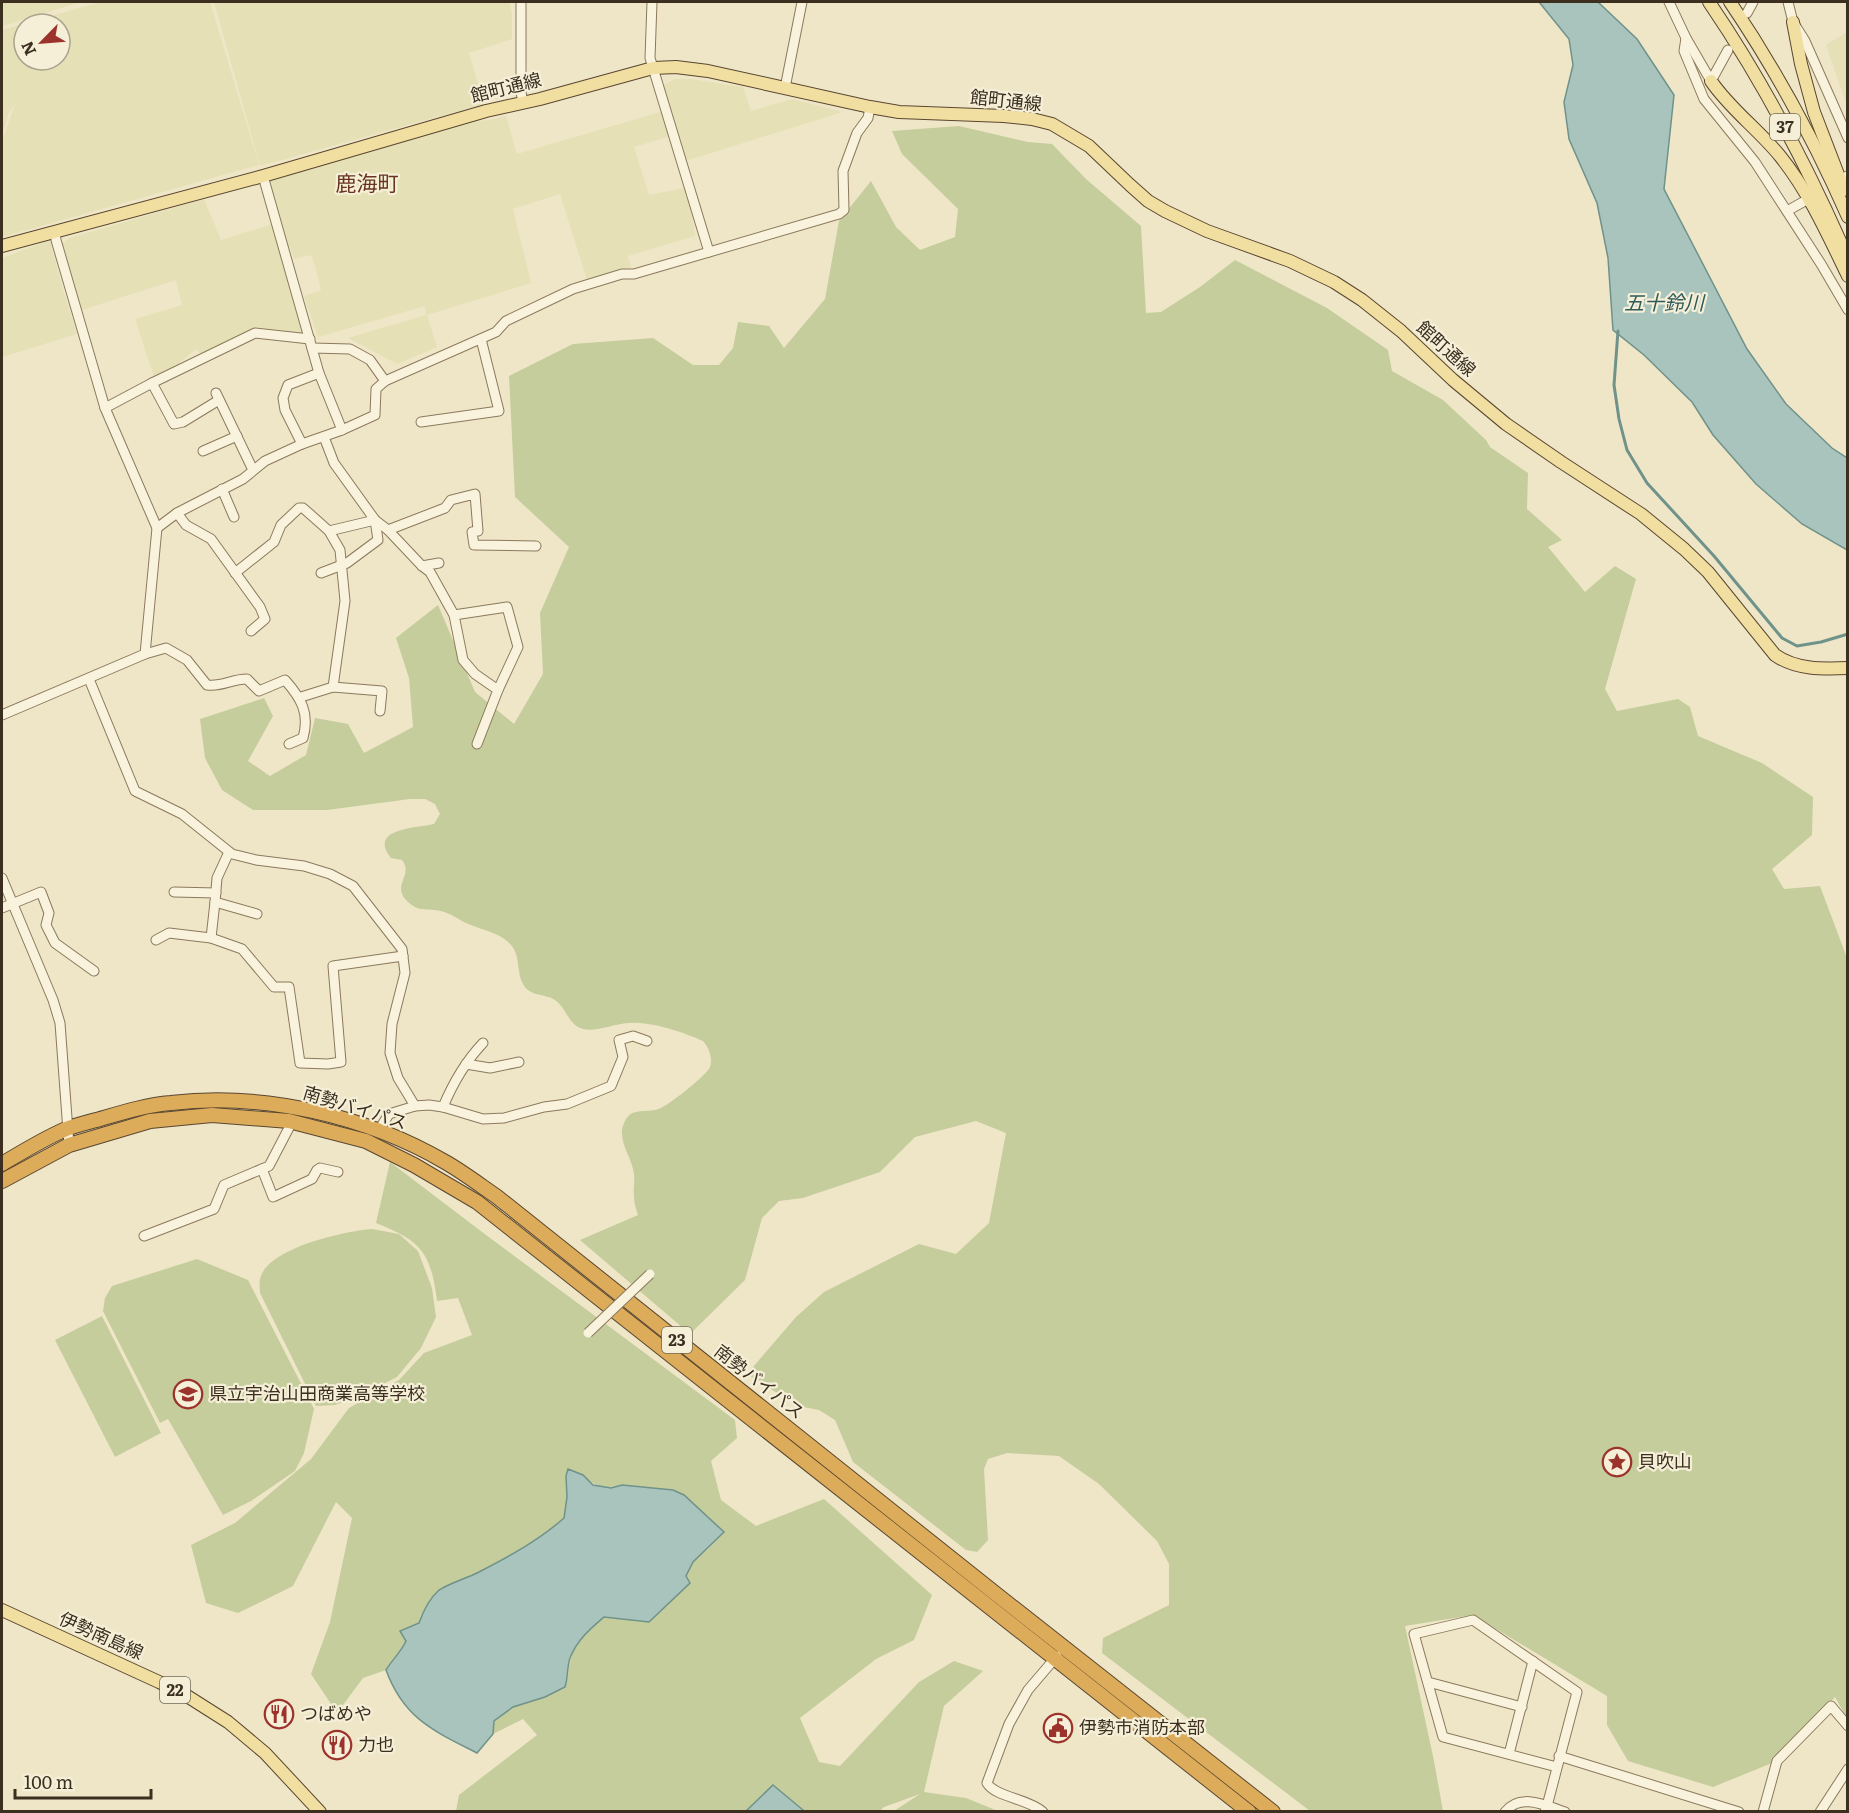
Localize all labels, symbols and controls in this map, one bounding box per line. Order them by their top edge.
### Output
north arrow [12,12,72,72]
text: N [14,38,41,60]
street label: 館町通線 [467,65,544,108]
street label: 館町通線 [969,82,1043,117]
road number: 37 [1770,114,1800,140]
district label: 鹿海町 [336,166,399,197]
water label: 五十鈴川 [1624,286,1706,316]
street label: 館町通線 [1411,314,1483,382]
street label: 南勢バイパス [300,1078,411,1135]
road number: 23 [662,1327,692,1353]
street label: 南勢バイパス [709,1337,811,1425]
school or university icon: 県立宇治山田商業高等学校 [172,1378,204,1410]
place label: 県立宇治山田商業高等学校 [209,1379,425,1406]
place icon: 貝吹山 [1601,1446,1633,1478]
place label: 貝吹山 [1638,1447,1692,1474]
street label: 伊勢南島線 [55,1604,148,1665]
road number: 22 [160,1677,190,1703]
restaurant icon: つばめや [263,1698,295,1730]
place label: つばめや [300,1699,372,1726]
public building icon: 伊勢市消防本部 [1042,1712,1074,1744]
place label: 伊勢市消防本部 [1079,1713,1205,1740]
restaurant icon: 力也 [321,1729,353,1761]
place label: 力也 [358,1730,394,1757]
scale bar [15,1762,152,1800]
text: 100 m [24,1768,73,1795]

